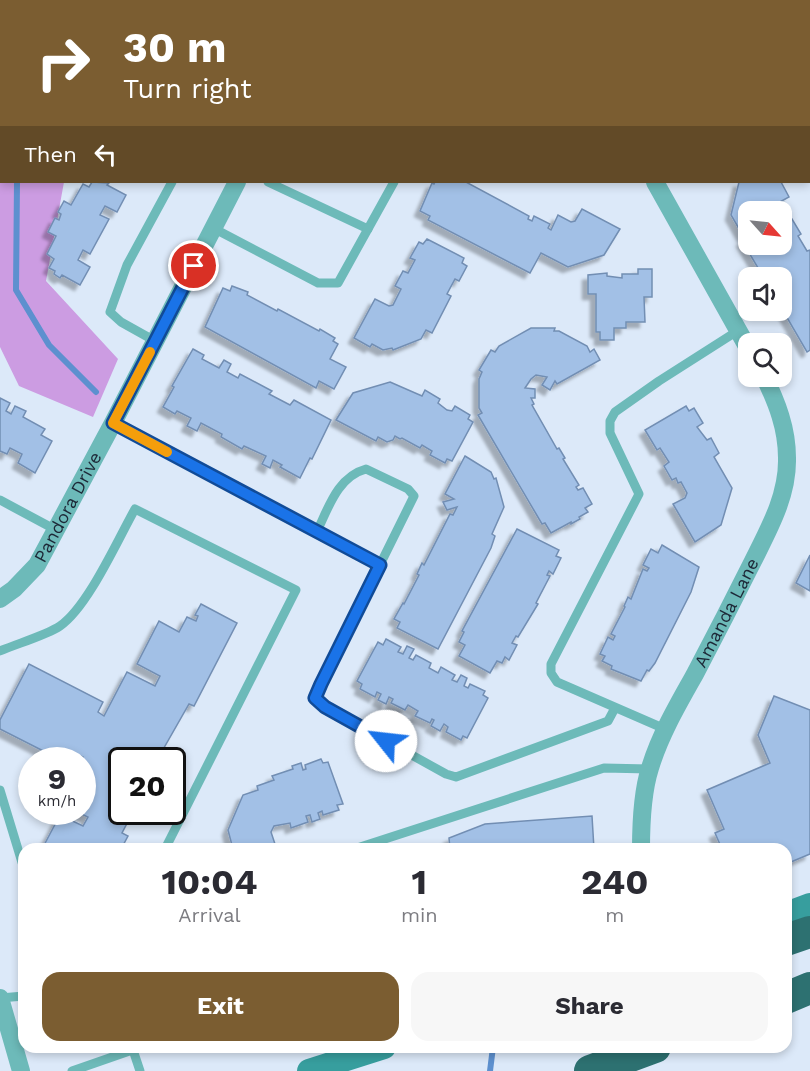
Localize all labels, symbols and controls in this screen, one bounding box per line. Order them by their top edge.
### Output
text: 30 m [123,23,227,72]
icon: right [24,24,102,102]
text: Turn right [123,73,252,105]
icon: left [89,138,122,171]
text: Then [24,142,77,167]
north arrow [738,201,792,255]
map controls [738,201,792,387]
pin [168,240,219,291]
icon: arrive [177,249,210,282]
button: sound [738,267,792,321]
button: search [738,333,792,387]
street label: Pandora Drive [29,448,106,566]
street label: Amanda Lane [689,554,763,671]
position arrow [354,709,418,773]
speed limit sign: 20 [108,747,186,825]
text: 9 [48,761,66,796]
text: km/h [38,792,76,810]
text: 10:04 [161,861,257,903]
text: 1 [412,861,427,903]
text: 240 [581,861,649,903]
text: Arrival [178,903,241,927]
text: min [401,903,438,927]
text: m [605,903,624,927]
button: Exit [42,972,399,1041]
button: Share [411,972,768,1041]

